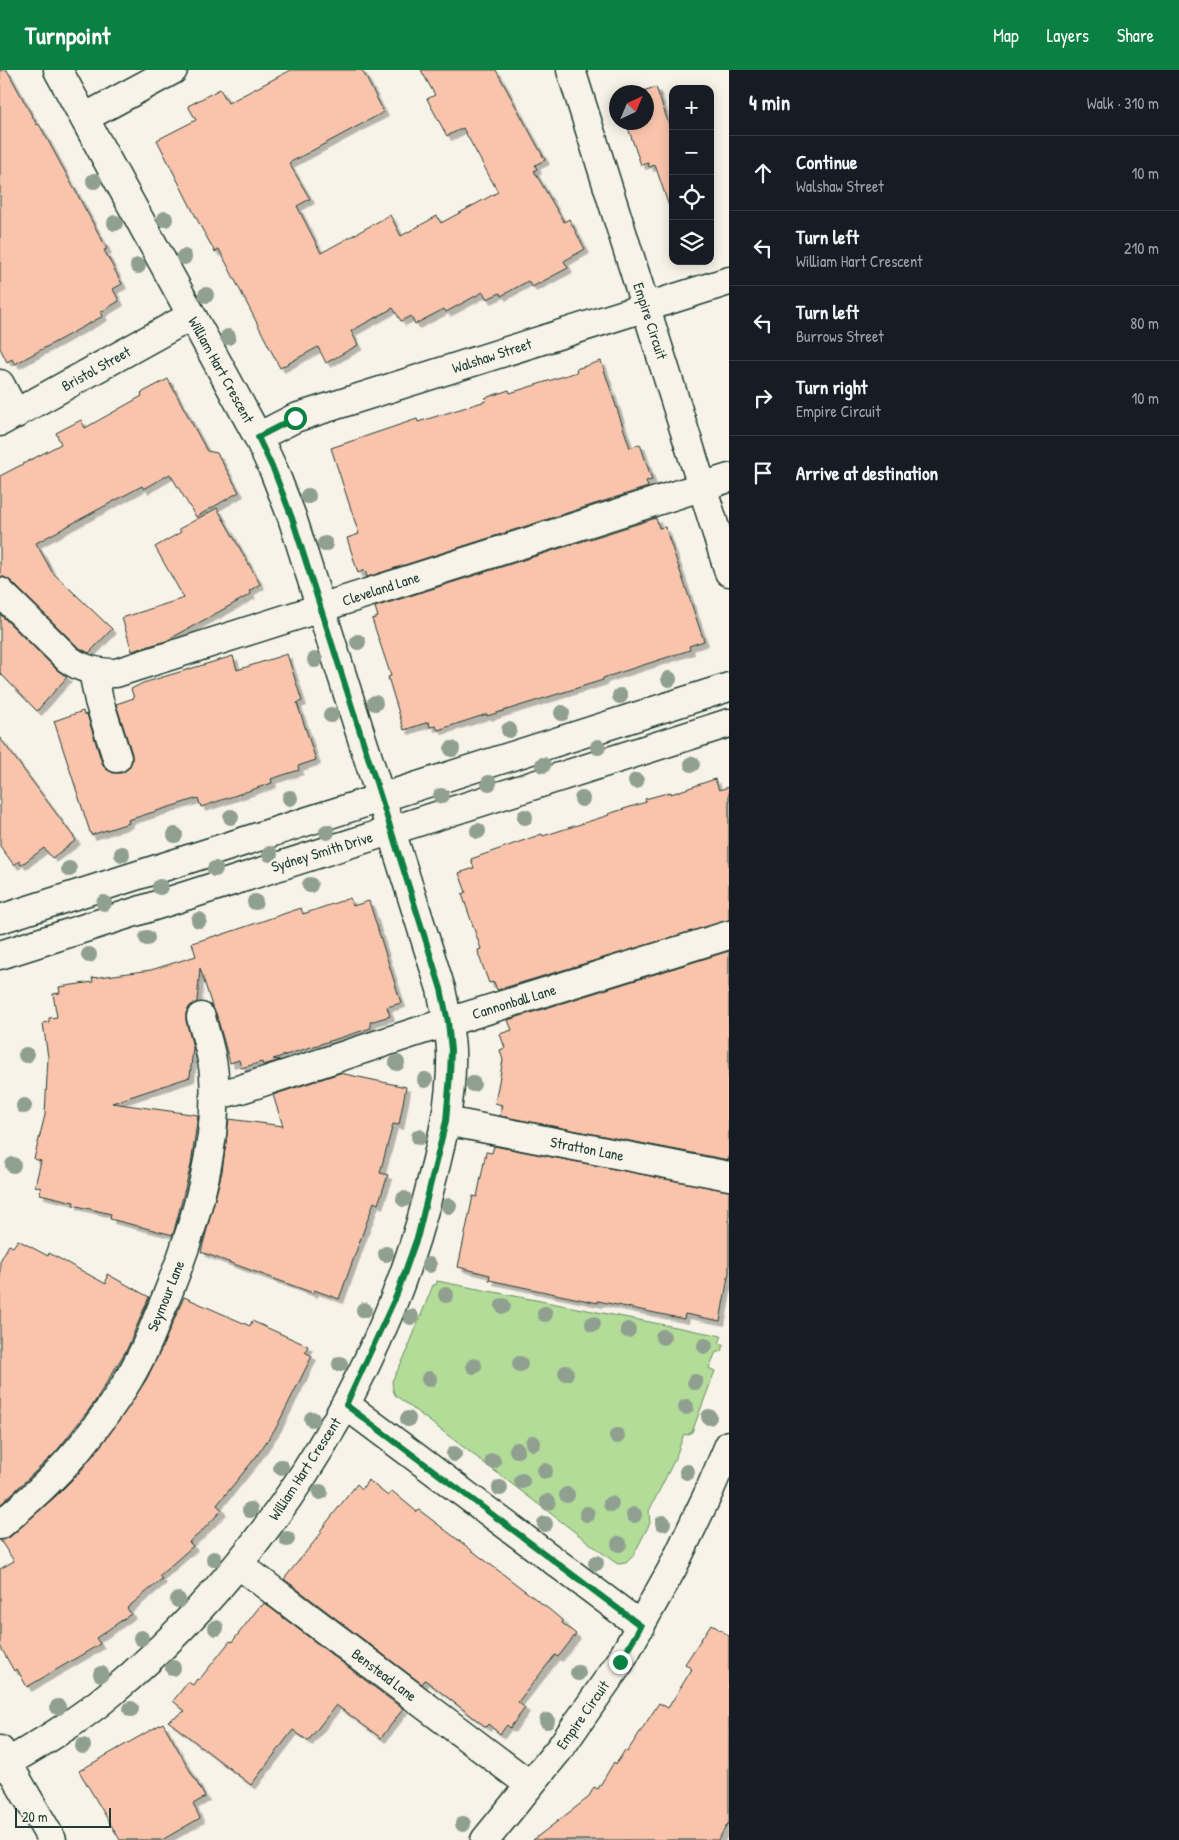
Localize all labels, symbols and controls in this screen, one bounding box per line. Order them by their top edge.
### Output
text: Turnpoint [25,19,110,51]
text: Map [993,23,1019,48]
text: Layers [1047,23,1089,48]
text: Share [1117,23,1154,48]
north arrow [609,85,654,130]
map controls [669,85,714,265]
button: + [669,85,714,130]
text: 4 min [749,88,790,117]
text: Walk · 310 m [1087,92,1159,114]
button: − [669,130,714,175]
text: Continue [796,149,857,175]
icon: ahead [749,159,777,187]
text: 10 m [1131,162,1159,184]
button: locate [669,175,714,220]
text: Walshaw Street [796,175,884,197]
button: layers [669,220,714,265]
text: Turn left [796,224,859,250]
icon: left [749,234,777,262]
text: 210 m [1124,237,1159,259]
text: William Hart Crescent [796,250,923,272]
street label: Empire Circuit [628,280,673,363]
text: Turn left [796,299,859,325]
icon: left [749,309,777,337]
text: 80 m [1130,312,1159,334]
street label: William Hart Crescent [183,313,260,427]
text: Burrows Street [796,325,884,347]
street label: Walshaw Street [449,333,535,378]
street label: Bristol Street [57,341,135,396]
text: Turn right [796,374,867,400]
icon: right [749,384,777,412]
text: 10 m [1131,387,1159,409]
text: Empire Circuit [796,400,881,422]
route start [284,407,307,430]
icon: arrive [749,459,777,487]
text: Arrive at destination [796,460,938,486]
street label: Cleveland Lane [339,566,422,611]
street label: Sydney Smith Drive [268,826,375,877]
street label: Cannonball Lane [469,979,558,1024]
street label: Stratton Lane [549,1131,626,1166]
street label: Seymour Lane [142,1257,189,1334]
street label: William Hart Crescent [263,1413,346,1524]
street label: Benstead Lane [347,1643,421,1706]
route end [609,1651,632,1674]
street label: Empire Circuit [551,1675,614,1753]
scale bar [15,1805,111,1828]
text: 20 m [22,1807,48,1826]

